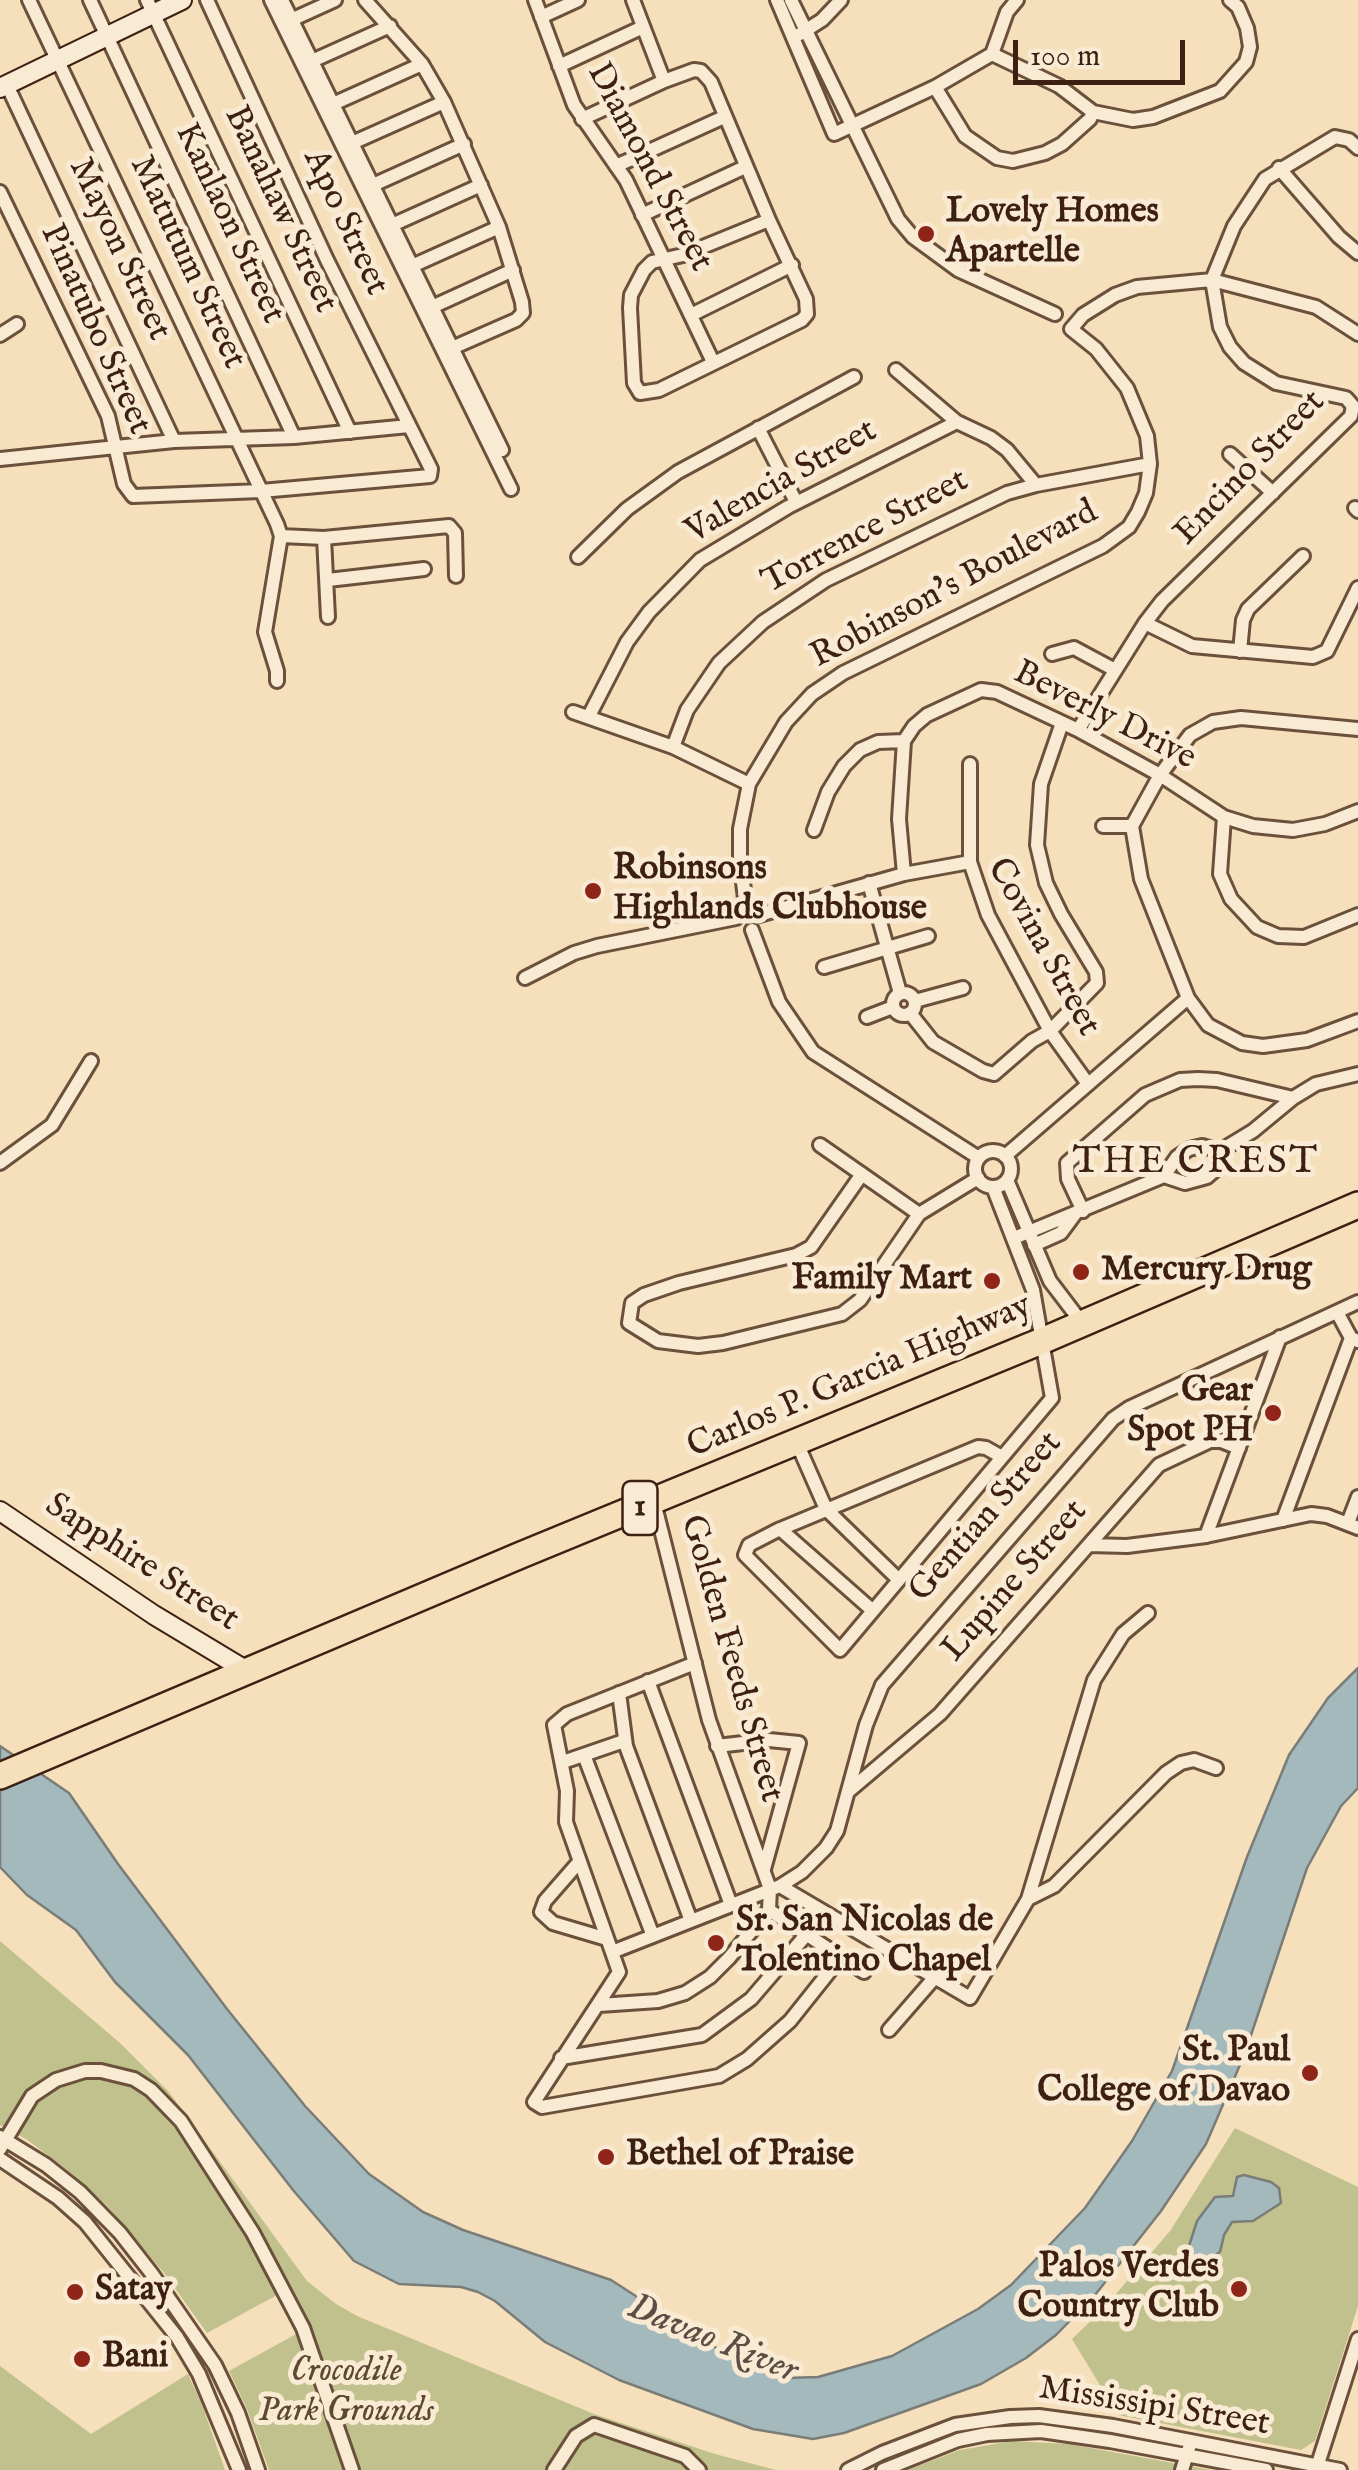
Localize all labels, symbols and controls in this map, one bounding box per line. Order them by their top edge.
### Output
scale bar [1018,20,1190,82]
text: 100 m [1030,38,1100,76]
street label: Diamond Street [575,57,721,279]
street label: Banahaw Street [213,100,345,320]
street label: Kanlaon Street [163,117,293,331]
street label: Apo Street [292,143,396,303]
street label: Matutum Street [118,150,254,376]
street label: Mayon Street [58,152,178,348]
place label: Lovely Homes Apartelle [946,193,1159,275]
street label: Pinatubo Street [29,218,159,442]
marker: Lovely Homes Apartelle [915,223,937,245]
street label: Encino Street [1167,383,1335,555]
street label: Valencia Street [679,411,885,555]
street label: Torrence Street [756,461,976,605]
street label: Robinson's Boulevard [805,493,1105,679]
street label: Beverly Drive [1006,653,1202,781]
place label: Robinsons Highlands Clubhouse [613,850,927,932]
street label: Covina Street [976,852,1108,1044]
marker: Robinsons Highlands Clubhouse [582,880,604,902]
district label: THE CREST [1073,1141,1319,1187]
place label: Mercury Drug [1101,1251,1311,1293]
place label: Family Mart [792,1260,972,1302]
marker: Mercury Drug [1070,1261,1092,1283]
marker: Family Mart [981,1270,1003,1292]
street label: Carlos P. Garcia Highway [682,1286,1038,1470]
place label: Gear Spot PH [1127,1372,1253,1454]
marker: Gear Spot PH [1262,1402,1284,1424]
street label: Gentian Street [902,1424,1072,1612]
road number: 1 [622,1481,658,1535]
street label: Sapphire Street [36,1486,246,1642]
street label: Lupine Street [934,1493,1098,1671]
street label: Golden Feeds Street [669,1511,791,1807]
place label: Sr. San Nicolas de Tolentino Chapel [736,1902,993,1984]
marker: Sr. San Nicolas de Tolentino Chapel [705,1932,727,1954]
place label: St. Paul College of Davao [1037,2032,1290,2114]
marker: St. Paul College of Davao [1299,2062,1321,2084]
place label: Bethel of Praise [626,2136,854,2178]
marker: Bethel of Praise [595,2146,617,2168]
place label: Palos Verdes Country Club [1018,2248,1219,2330]
place label: Satay [95,2271,172,2313]
marker: Palos Verdes Country Club [1228,2278,1250,2300]
marker: Satay [64,2281,86,2303]
water label: Davao River [620,2286,804,2396]
place label: Bani [102,2338,168,2380]
marker: Bani [71,2348,93,2370]
park label: Crocodile Park Grounds [258,2352,434,2434]
street label: Mississipi Street [1036,2369,1272,2447]

